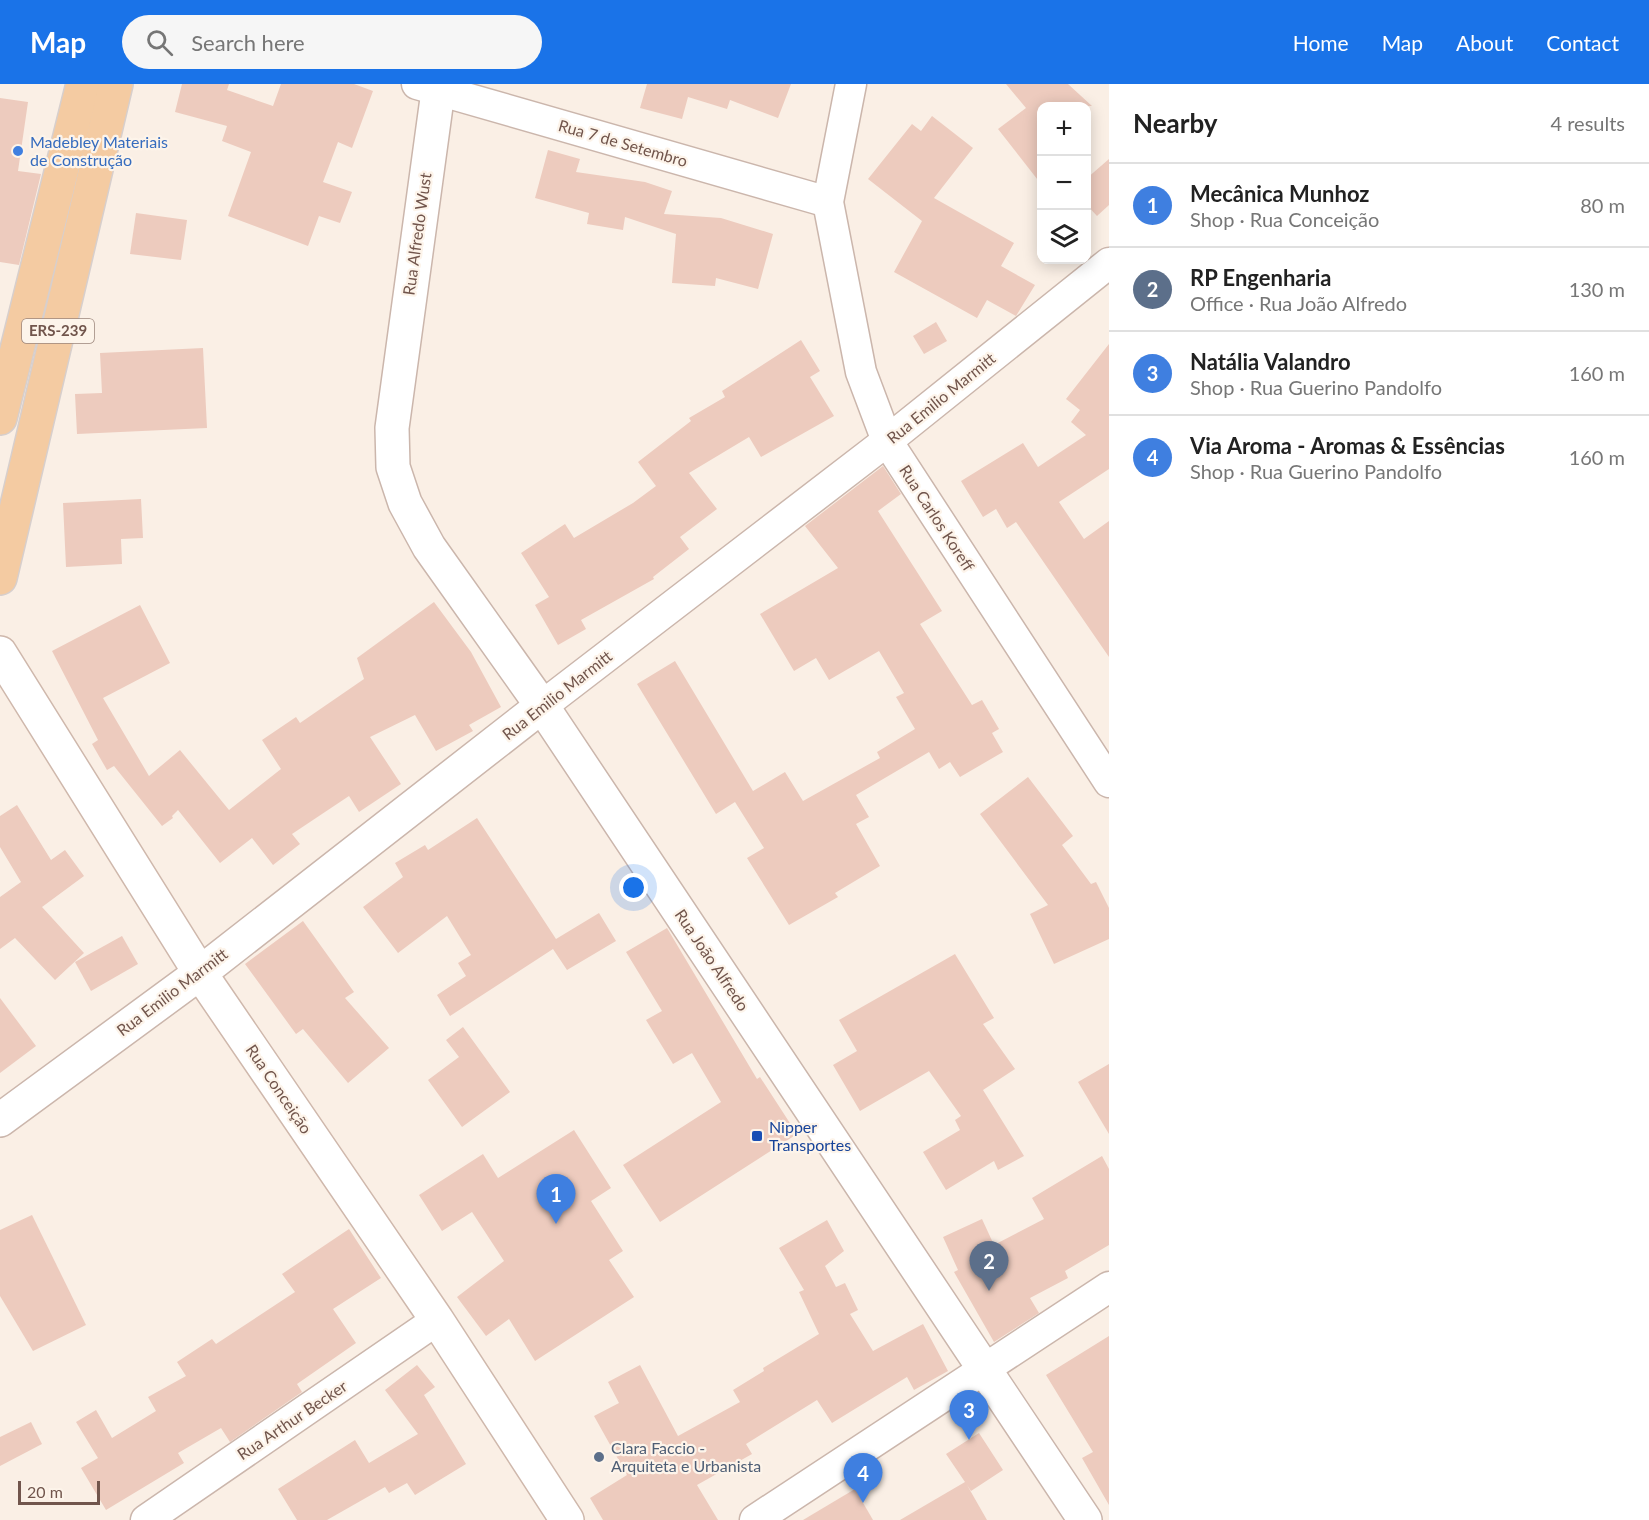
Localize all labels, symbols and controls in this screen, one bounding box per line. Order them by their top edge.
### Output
search box [122,15,542,69]
text: Map [30,25,86,59]
icon: search [143,26,176,59]
text: Search here [191,29,305,56]
text: Home [1293,30,1349,55]
text: Map [1382,30,1423,55]
text: About [1456,30,1513,55]
text: Contact [1546,30,1619,55]
map controls [1037,102,1091,264]
button: + [1037,102,1091,156]
text: Nearby [1133,107,1218,139]
text: 4 results [1550,111,1625,135]
street label: Rua 7 de Setembro [556,115,690,170]
place label: Madebley Materiais de Construção [30,132,168,169]
marker: Madebley Materiais de Construção [11,144,25,158]
button: − [1037,156,1091,210]
street label: Rua Alfredo Wust [398,171,435,297]
text: Mecânica Munhoz [1190,180,1369,207]
text: 1 [1147,193,1158,217]
text: 80 m [1580,193,1625,217]
text: Shop · Rua Conceição [1190,207,1379,231]
button: layers [1037,210,1091,264]
text: RP Engenharia [1190,264,1331,291]
text: 2 [1147,277,1158,301]
text: 130 m [1569,277,1625,301]
text: Office · Rua João Alfredo [1190,291,1407,315]
road number: ERS-239 [22,319,94,343]
street label: Rua Emilio Marmitt [883,348,999,447]
text: Natália Valandro [1190,348,1351,375]
text: 3 [1147,361,1158,385]
text: 160 m [1569,361,1625,385]
text: Shop · Rua Guerino Pandolfo [1190,375,1442,399]
text: Via Aroma - Aromas & Essências [1190,432,1505,459]
text: 4 [1147,445,1158,469]
text: 160 m [1569,445,1625,469]
text: Shop · Rua Guerino Pandolfo [1190,459,1442,483]
street label: Rua Carlos Koreff [896,461,979,575]
street label: Rua Emilio Marmitt [498,646,615,743]
your location [619,873,648,902]
street label: Rua João Alfredo [671,905,753,1014]
street label: Rua Emilio Marmitt [113,944,231,1039]
street label: Rua Conceição [243,1040,316,1137]
place label: Nipper Transportes [769,1117,851,1154]
marker: Nipper Transportes [750,1129,764,1143]
pin: 1 [536,1174,576,1224]
pin: 2 [970,1242,1008,1291]
street label: Rua Arthur Becker [233,1376,350,1463]
pin: 3 [950,1390,988,1440]
place label: Clara Faccio - Arquiteta e Urbanista [611,1438,761,1475]
marker: Clara Faccio - Arquiteta e Urbanista [592,1450,606,1464]
pin: 4 [844,1454,882,1503]
scale bar [18,1478,100,1506]
text: 20 m [27,1482,63,1501]

